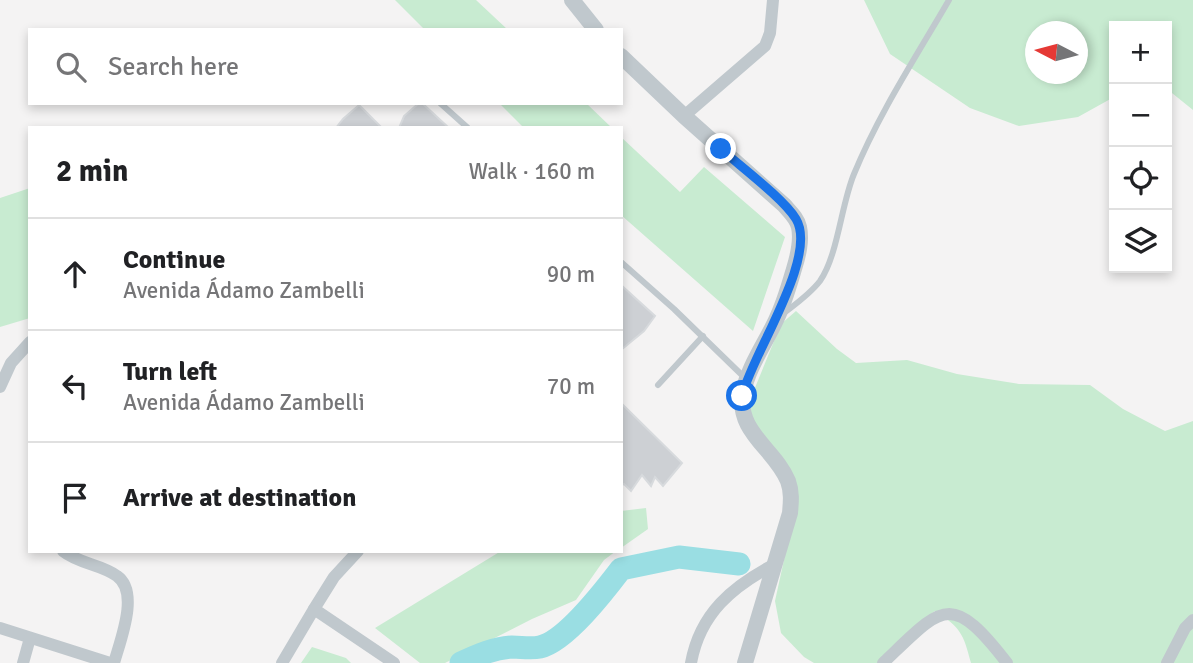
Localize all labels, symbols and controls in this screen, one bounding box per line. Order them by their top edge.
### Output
north arrow [1025,21,1088,84]
map controls [1109,21,1172,273]
button: + [1109,21,1172,84]
search box [28,28,623,105]
icon: search [52,48,90,86]
text: Search here [108,51,239,83]
button: − [1109,84,1172,147]
route end [705,133,736,164]
button: locate [1109,147,1172,210]
text: 2 min [56,153,128,190]
text: Walk · 160 m [469,157,595,186]
button: layers [1109,210,1172,273]
text: Continue [123,244,225,276]
icon: ahead [56,255,94,293]
text: 90 m [547,260,595,289]
text: Avenida Ádamo Zambelli [123,276,365,305]
text: Turn left [123,356,217,388]
icon: left [56,367,94,405]
text: 70 m [547,372,595,401]
route start [726,380,757,411]
text: Avenida Ádamo Zambelli [123,388,365,417]
icon: arrive [56,479,94,517]
text: Arrive at destination [123,482,356,514]

